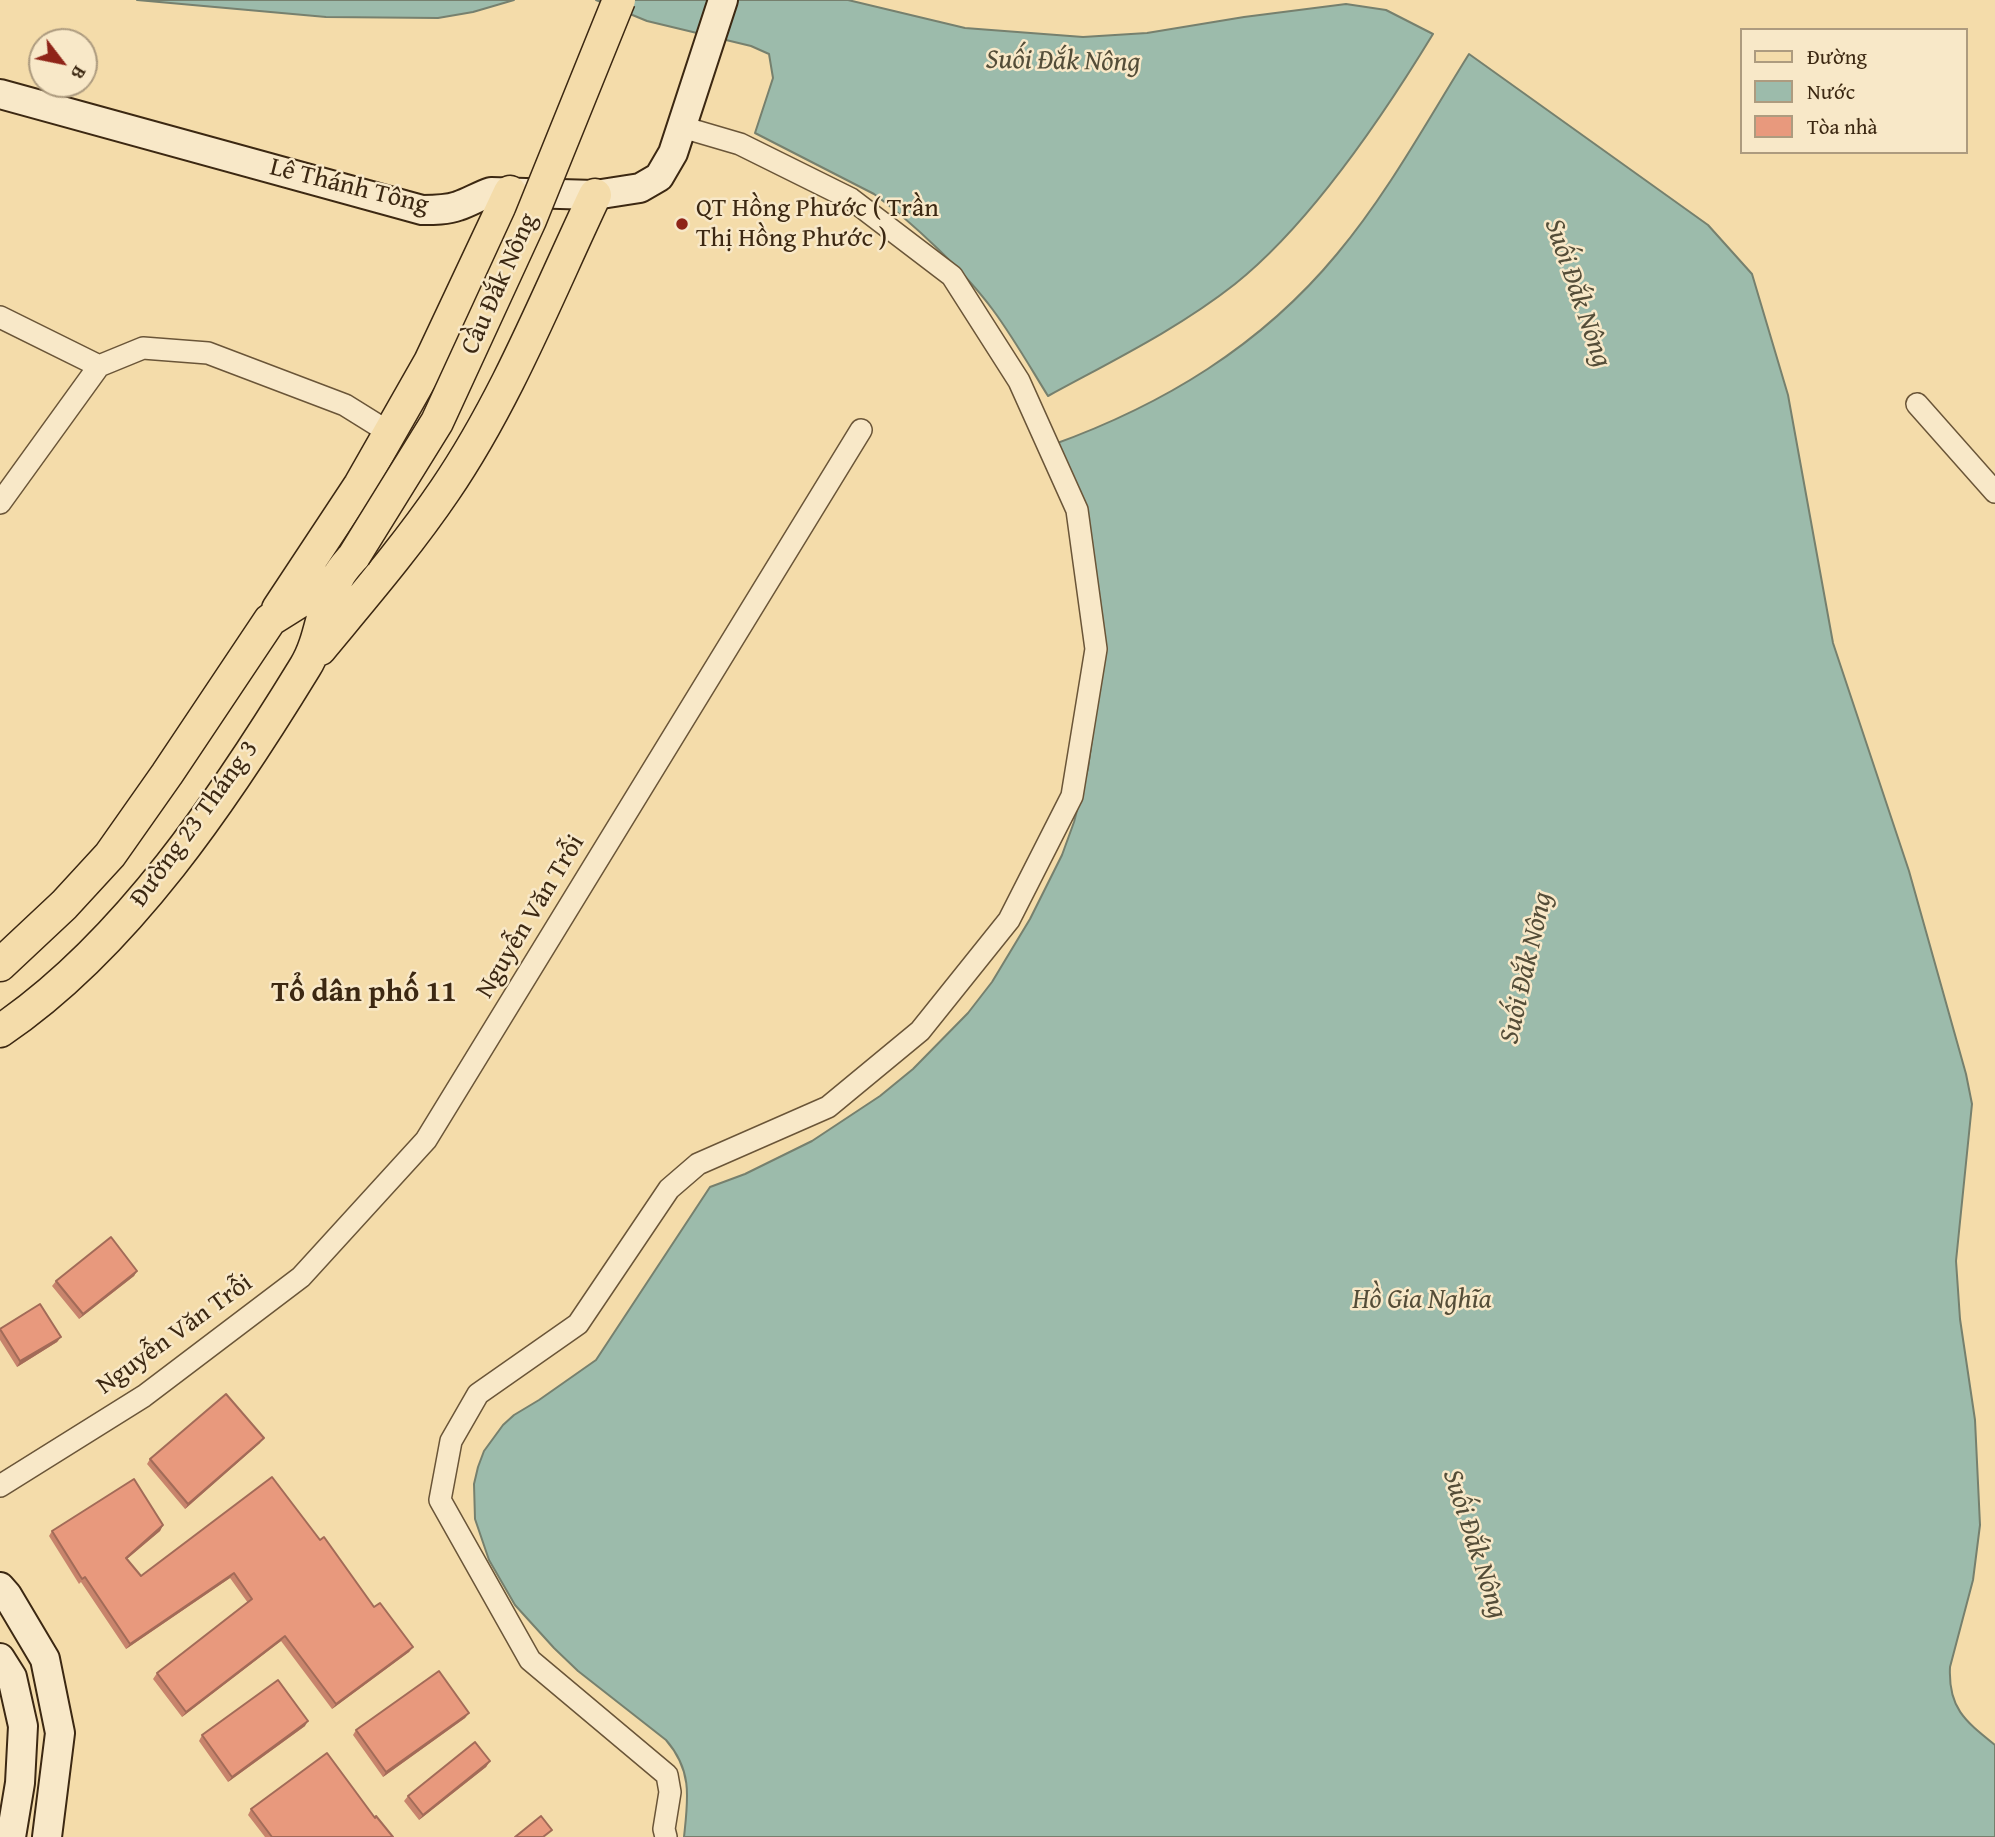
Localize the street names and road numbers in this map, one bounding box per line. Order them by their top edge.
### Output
street label: Lê Thánh Tông [266,152,432,222]
street label: Cầu Đắk Nông [455,209,545,359]
street label: Đường 23 Tháng 3 [124,735,266,913]
street label: Nguyễn Văn Trỗi [470,830,592,1004]
street label: Nguyễn Văn Trỗi [91,1268,259,1402]

